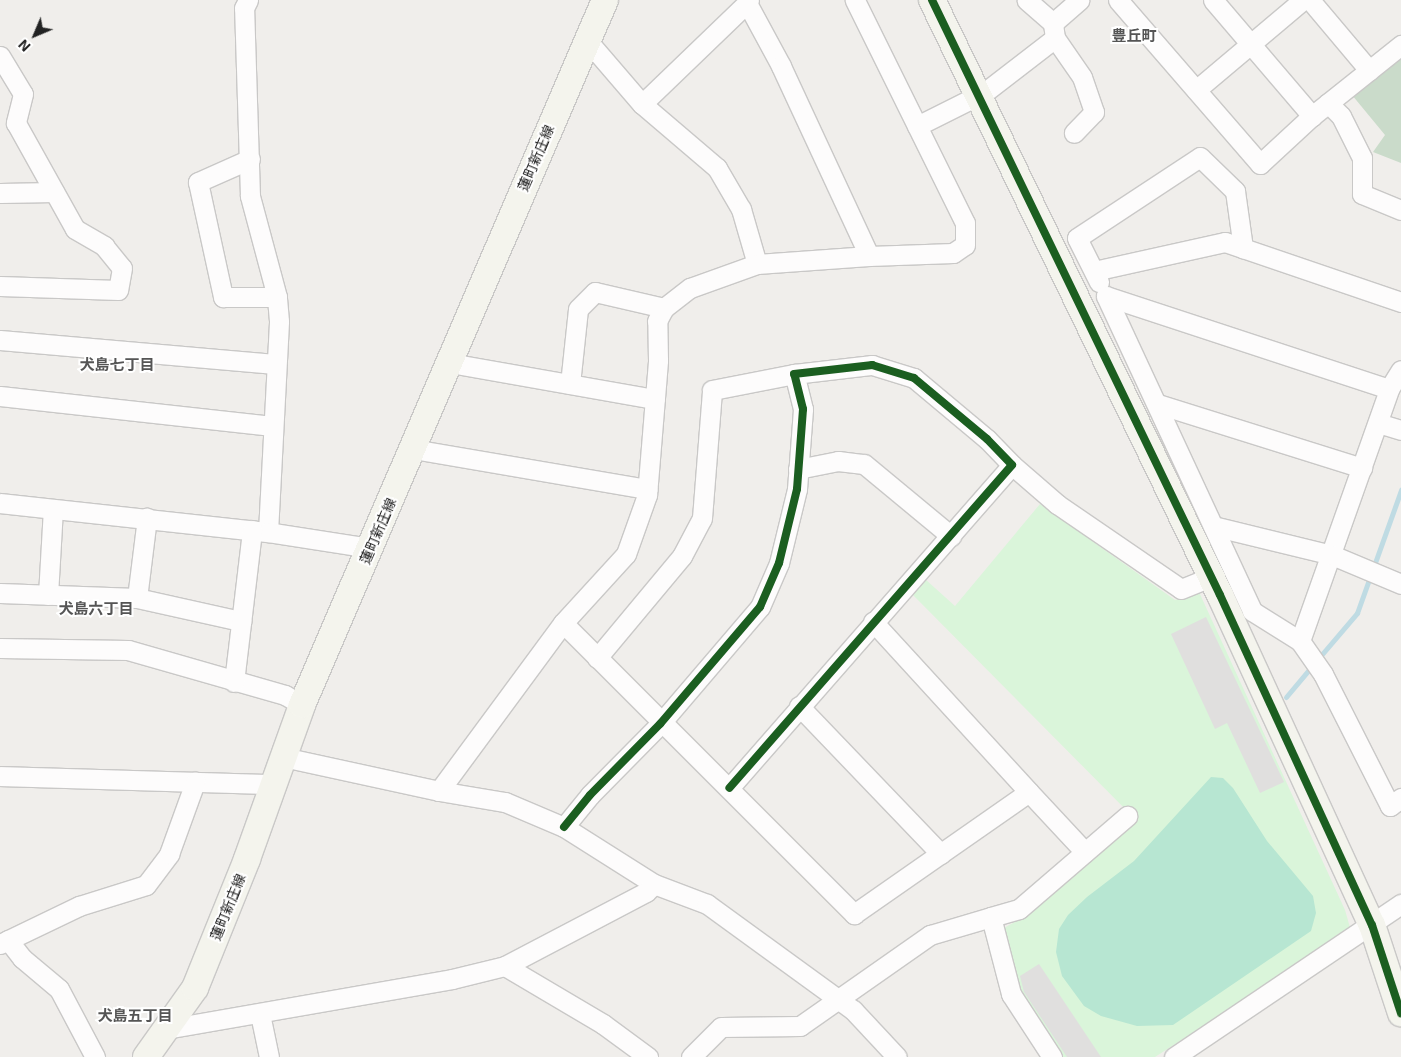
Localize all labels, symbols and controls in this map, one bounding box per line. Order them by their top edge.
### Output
north arrow [10,10,60,60]
district label: 豊丘町 [1112,27,1156,45]
text: N [14,36,34,56]
street label: 蓮町新庄線 [515,123,557,193]
district label: 犬島七丁目 [80,356,154,374]
street label: 蓮町新庄線 [357,496,399,566]
district label: 犬島六丁目 [59,600,133,618]
street label: 蓮町新庄線 [207,871,249,943]
district label: 犬島五丁目 [98,1007,172,1025]

